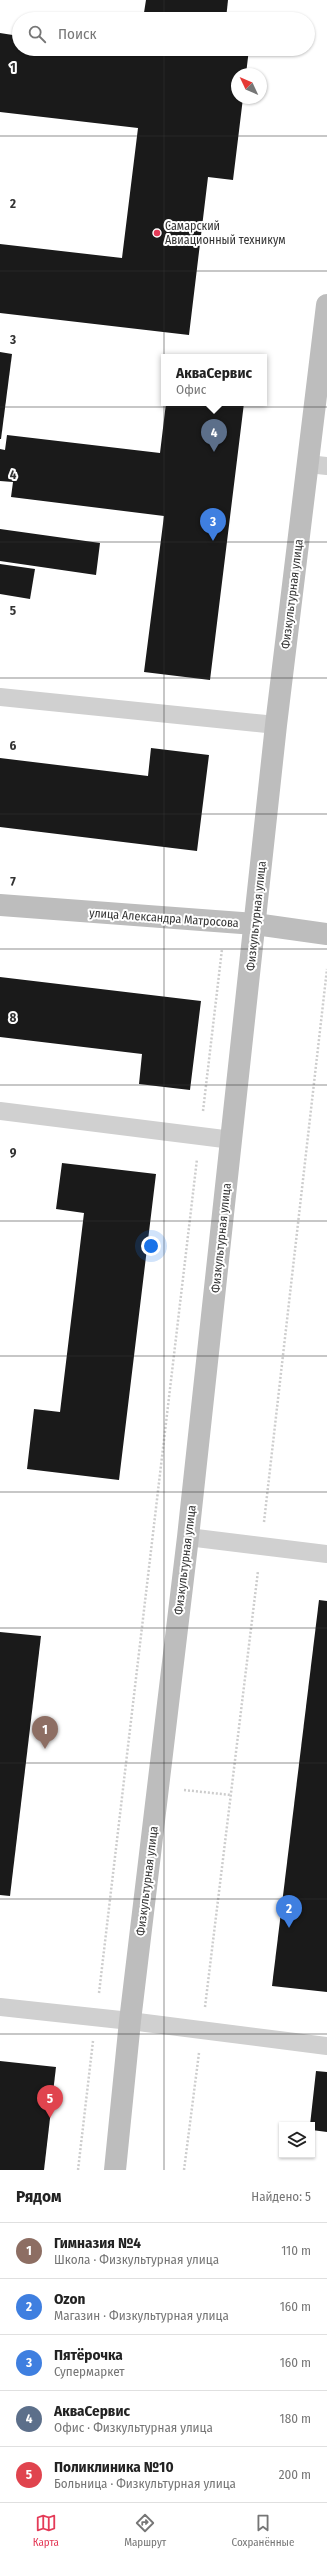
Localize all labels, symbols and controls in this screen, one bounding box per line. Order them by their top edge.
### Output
search box [12,12,315,56]
icon: search [26,23,48,45]
text: Поиск [58,25,96,43]
text: 1 [10,60,16,75]
north arrow [231,68,267,104]
text: 2 [9,196,16,211]
place label: Самарский Авиационный техникум [165,219,286,247]
marker: Самарский Авиационный техникум [152,228,162,238]
text: 3 [9,332,16,347]
popup [161,354,267,406]
text: АкваСервис [176,364,252,382]
text: Офис [176,382,206,397]
pin: 4 [201,419,227,452]
text: 4 [10,467,17,482]
pin: 3 [200,508,226,541]
street label: Физкультурная улица [278,538,306,650]
text: 5 [10,603,16,618]
text: 6 [10,738,17,753]
street label: Физкультурная улица [243,860,269,972]
text: 7 [10,874,16,889]
street label: улица Александра Матросова [89,906,239,930]
text: 8 [10,1010,17,1025]
text: 9 [10,1145,17,1160]
street label: Физкультурная улица [208,1182,234,1294]
your location [141,1236,161,1256]
street label: Физкультурная улица [171,1504,199,1616]
pin: 1 [32,1716,58,1749]
street label: Физкультурная улица [133,1825,161,1937]
pin: 2 [276,1895,302,1928]
pin: 5 [37,2085,63,2118]
map controls [279,2122,315,2158]
button: layers [279,2122,315,2158]
text: Рядом [16,2186,61,2207]
text: Найдено: 5 [251,2189,311,2204]
text: Гимназия №4 [54,2234,141,2252]
text: 1 [26,2243,32,2258]
text: 110 m [281,2243,311,2258]
text: Школа · Физкультурная улица [54,2252,219,2267]
text: Ozon [54,2290,85,2308]
text: 2 [26,2299,32,2314]
text: 160 m [280,2299,311,2314]
text: Магазин · Физкультурная улица [54,2308,229,2323]
text: Пятёрочка [54,2346,123,2364]
text: 3 [26,2355,32,2370]
text: 160 m [280,2355,311,2370]
text: Супермаркет [54,2364,125,2379]
text: АкваСервис [54,2402,130,2420]
text: 4 [26,2411,32,2426]
text: 180 m [280,2411,311,2426]
text: Офис · Физкультурная улица [54,2420,213,2435]
text: Поликлиника №10 [54,2458,174,2476]
text: 5 [26,2467,32,2482]
text: 200 m [279,2467,311,2482]
text: Больница · Физкультурная улица [54,2476,236,2491]
tab: Карта [33,2512,59,2549]
tab: Маршрут [124,2512,166,2549]
tab: Сохранённые [232,2512,294,2549]

